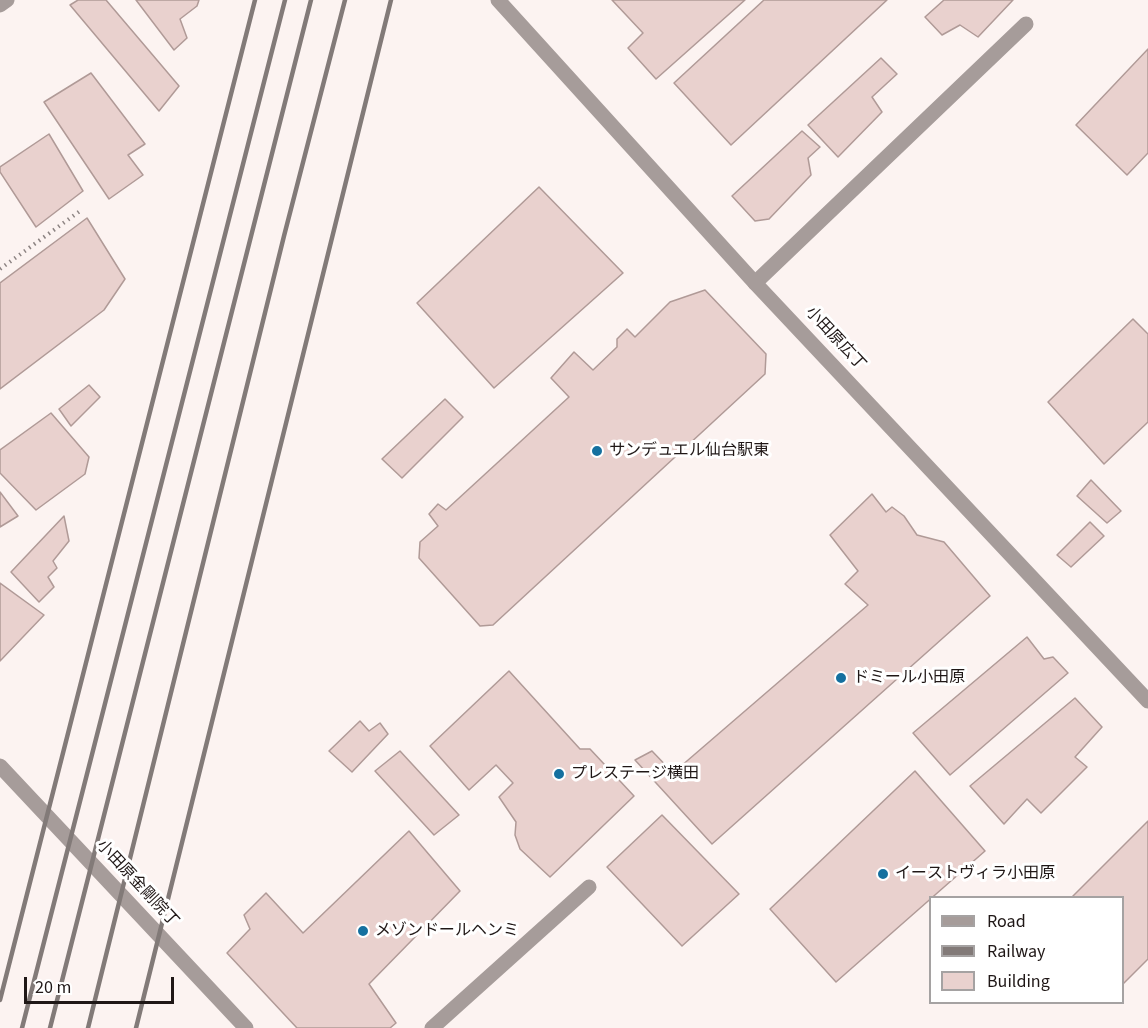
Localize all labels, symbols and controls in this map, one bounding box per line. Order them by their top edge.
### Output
street label: 小田原広丁 [801,303,869,375]
place label: サンデュエル仙台駅東 [609,441,769,461]
marker: サンデュエル仙台駅東 [590,444,604,458]
place label: ドミール小田原 [853,668,965,688]
marker: ドミール小田原 [834,671,848,685]
place label: プレステージ横田 [571,764,699,784]
marker: プレステージ横田 [552,767,566,781]
street label: 小田原金剛院丁 [92,836,182,932]
place label: イーストヴィラ小田原 [895,864,1055,884]
marker: イーストヴィラ小田原 [876,867,890,881]
legend [929,896,1124,1004]
text: Road [987,909,1026,934]
place label: メゾンドールヘンミ [375,921,519,941]
marker: メゾンドールヘンミ [356,924,370,938]
text: Railway [987,939,1046,964]
scale bar [27,965,177,1003]
text: Building [987,969,1050,994]
text: 20 m [35,975,71,1000]

